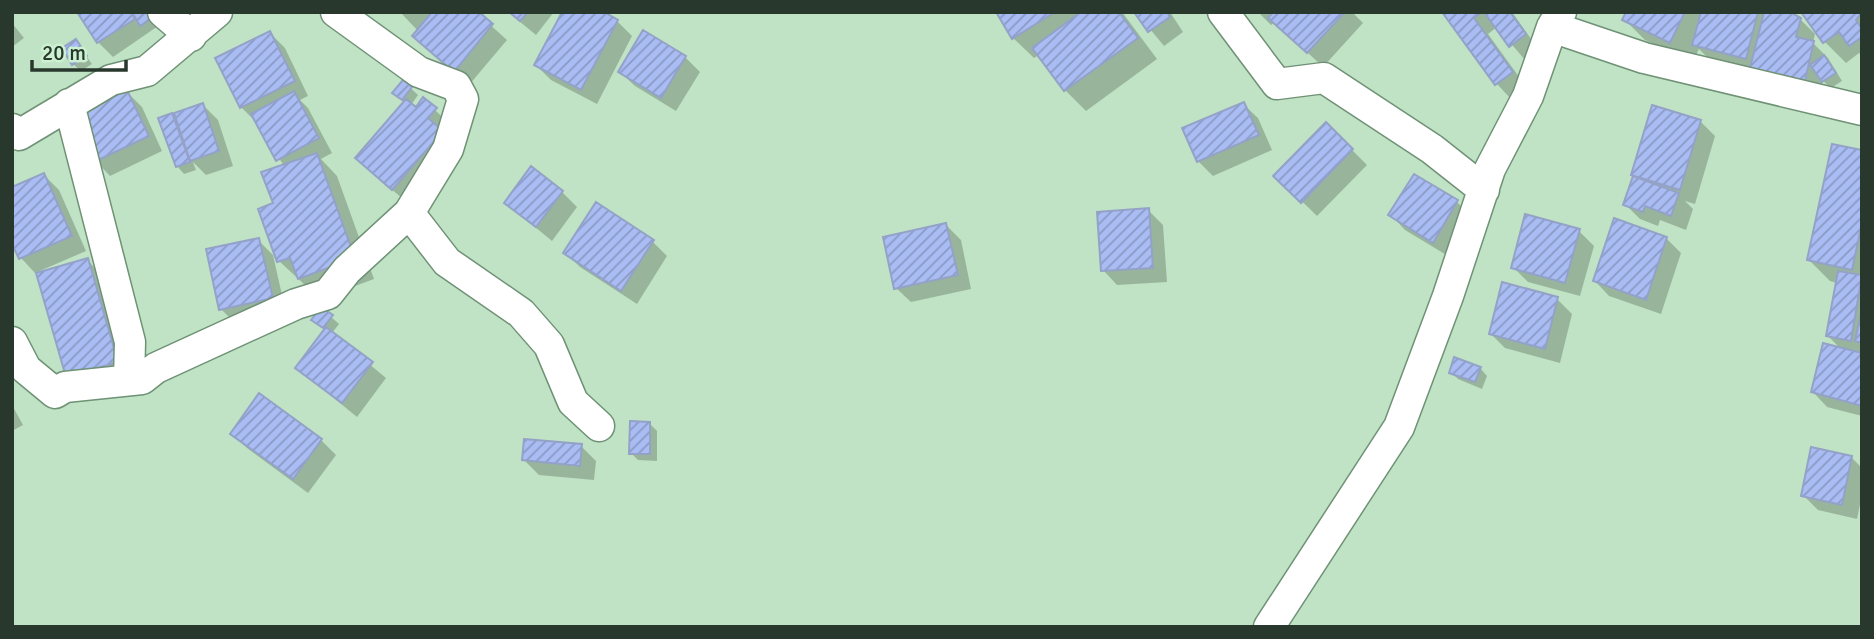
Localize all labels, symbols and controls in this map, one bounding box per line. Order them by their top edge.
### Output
scale bar [32,28,126,72]
text: 20 m [42,40,86,66]

